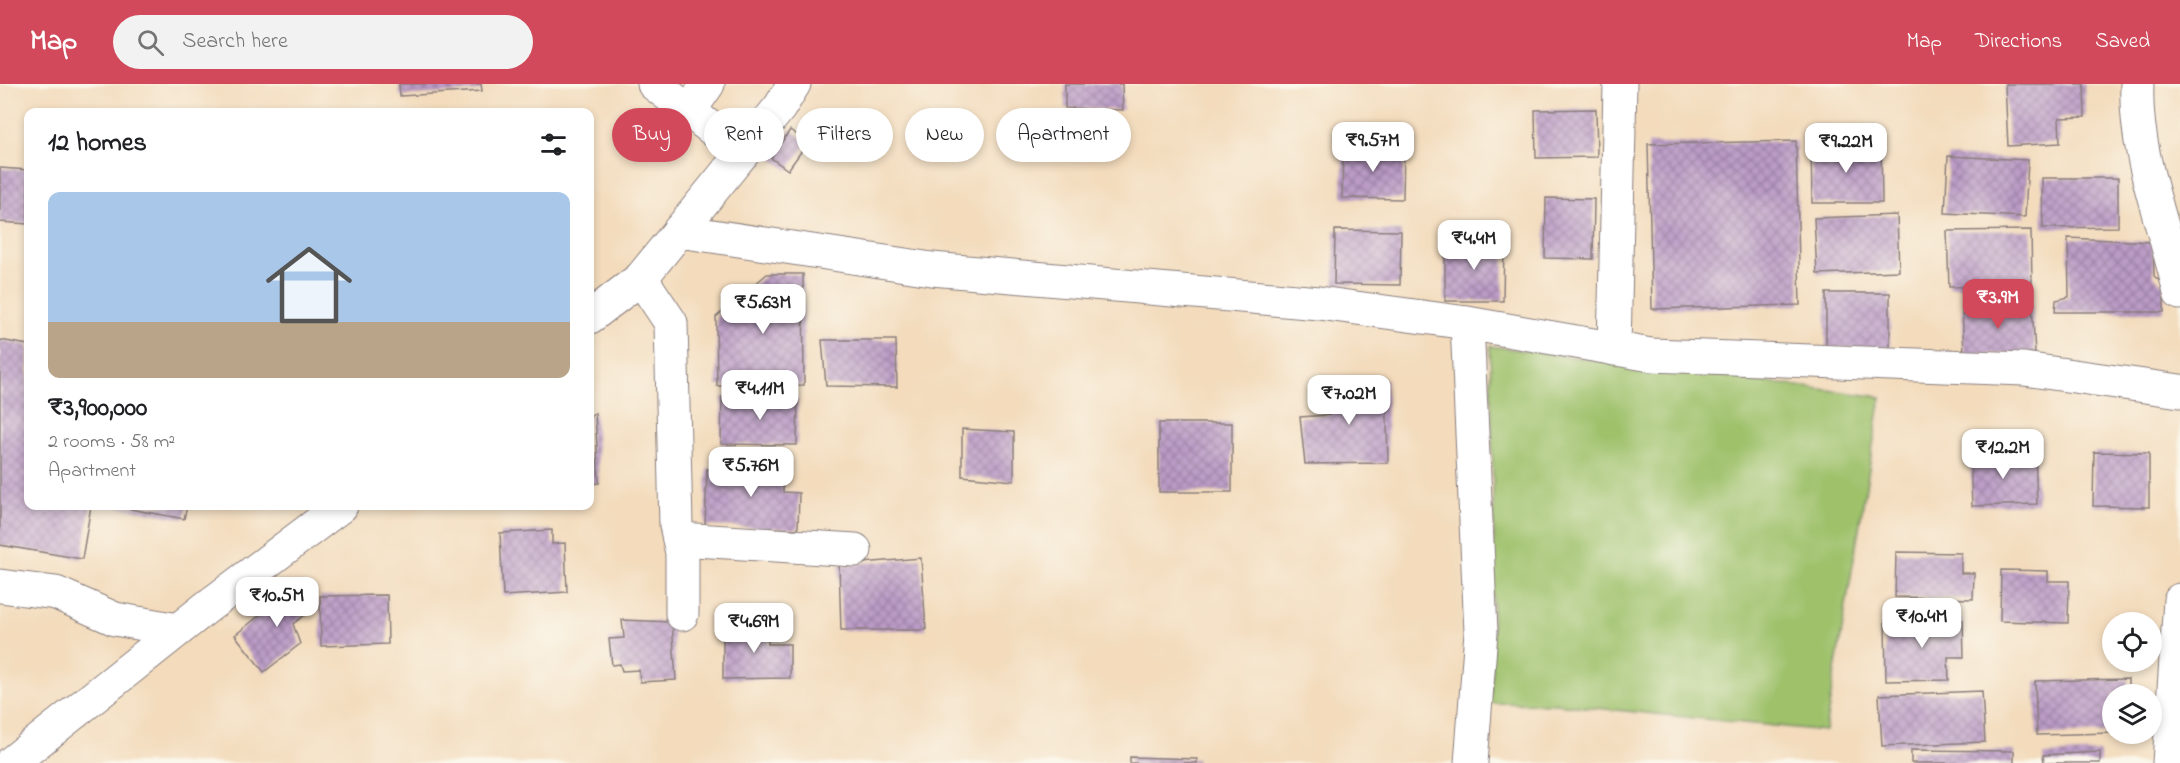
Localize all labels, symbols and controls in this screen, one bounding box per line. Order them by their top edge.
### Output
search box [113,15,533,69]
text: Map [30,22,77,63]
icon: search [134,26,167,59]
text: Search here [182,26,288,58]
text: Map [1906,27,1942,57]
text: Directions [1975,27,2062,57]
text: Saved [2095,27,2150,57]
chip: Buy [612,108,692,162]
chip: Rent [704,108,784,162]
chip: Filters [796,108,893,162]
chip: New [905,108,984,162]
chip: Apartment [996,108,1131,162]
pin: ₹9.57M [1324,122,1422,173]
pin: ₹9.22M [1797,123,1895,174]
text: 12 homes [48,125,147,163]
text: ₹9.57M [1346,127,1400,156]
icon: filters [537,128,570,161]
text: ₹9.22M [1819,128,1873,157]
pin: ₹4.4M [1432,220,1516,271]
text: ₹4.4M [1452,225,1496,254]
icon: home [255,231,363,339]
pin: ₹3.9M [1956,279,2040,330]
pin: ₹5.63M [714,284,812,335]
text: ₹3.9M [1977,284,2019,313]
text: ₹5.63M [735,289,791,318]
pin: ₹4.11M [711,370,809,421]
text: ₹4.11M [735,375,785,404]
pin: ₹7.02M [1300,375,1398,426]
text: ₹7.02M [1321,380,1377,409]
text: ₹3,900,000 [48,390,147,428]
text: 2 rooms · 58 m² [48,428,175,457]
pin: ₹12.2M [1954,429,2052,480]
text: ₹12.2M [1976,434,2030,463]
pin: ₹5.76M [702,447,800,498]
text: ₹5.76M [723,452,779,481]
text: Apartment [48,457,136,486]
pin: ₹10.5M [228,577,326,628]
text: ₹10.5M [250,582,304,611]
pin: ₹10.4M [1873,598,1971,649]
pin: ₹4.69M [705,603,803,654]
text: ₹10.4M [1896,603,1948,632]
text: ₹4.69M [728,608,780,637]
map controls [2102,612,2162,744]
button: locate [2102,612,2162,672]
button: layers [2102,684,2162,744]

